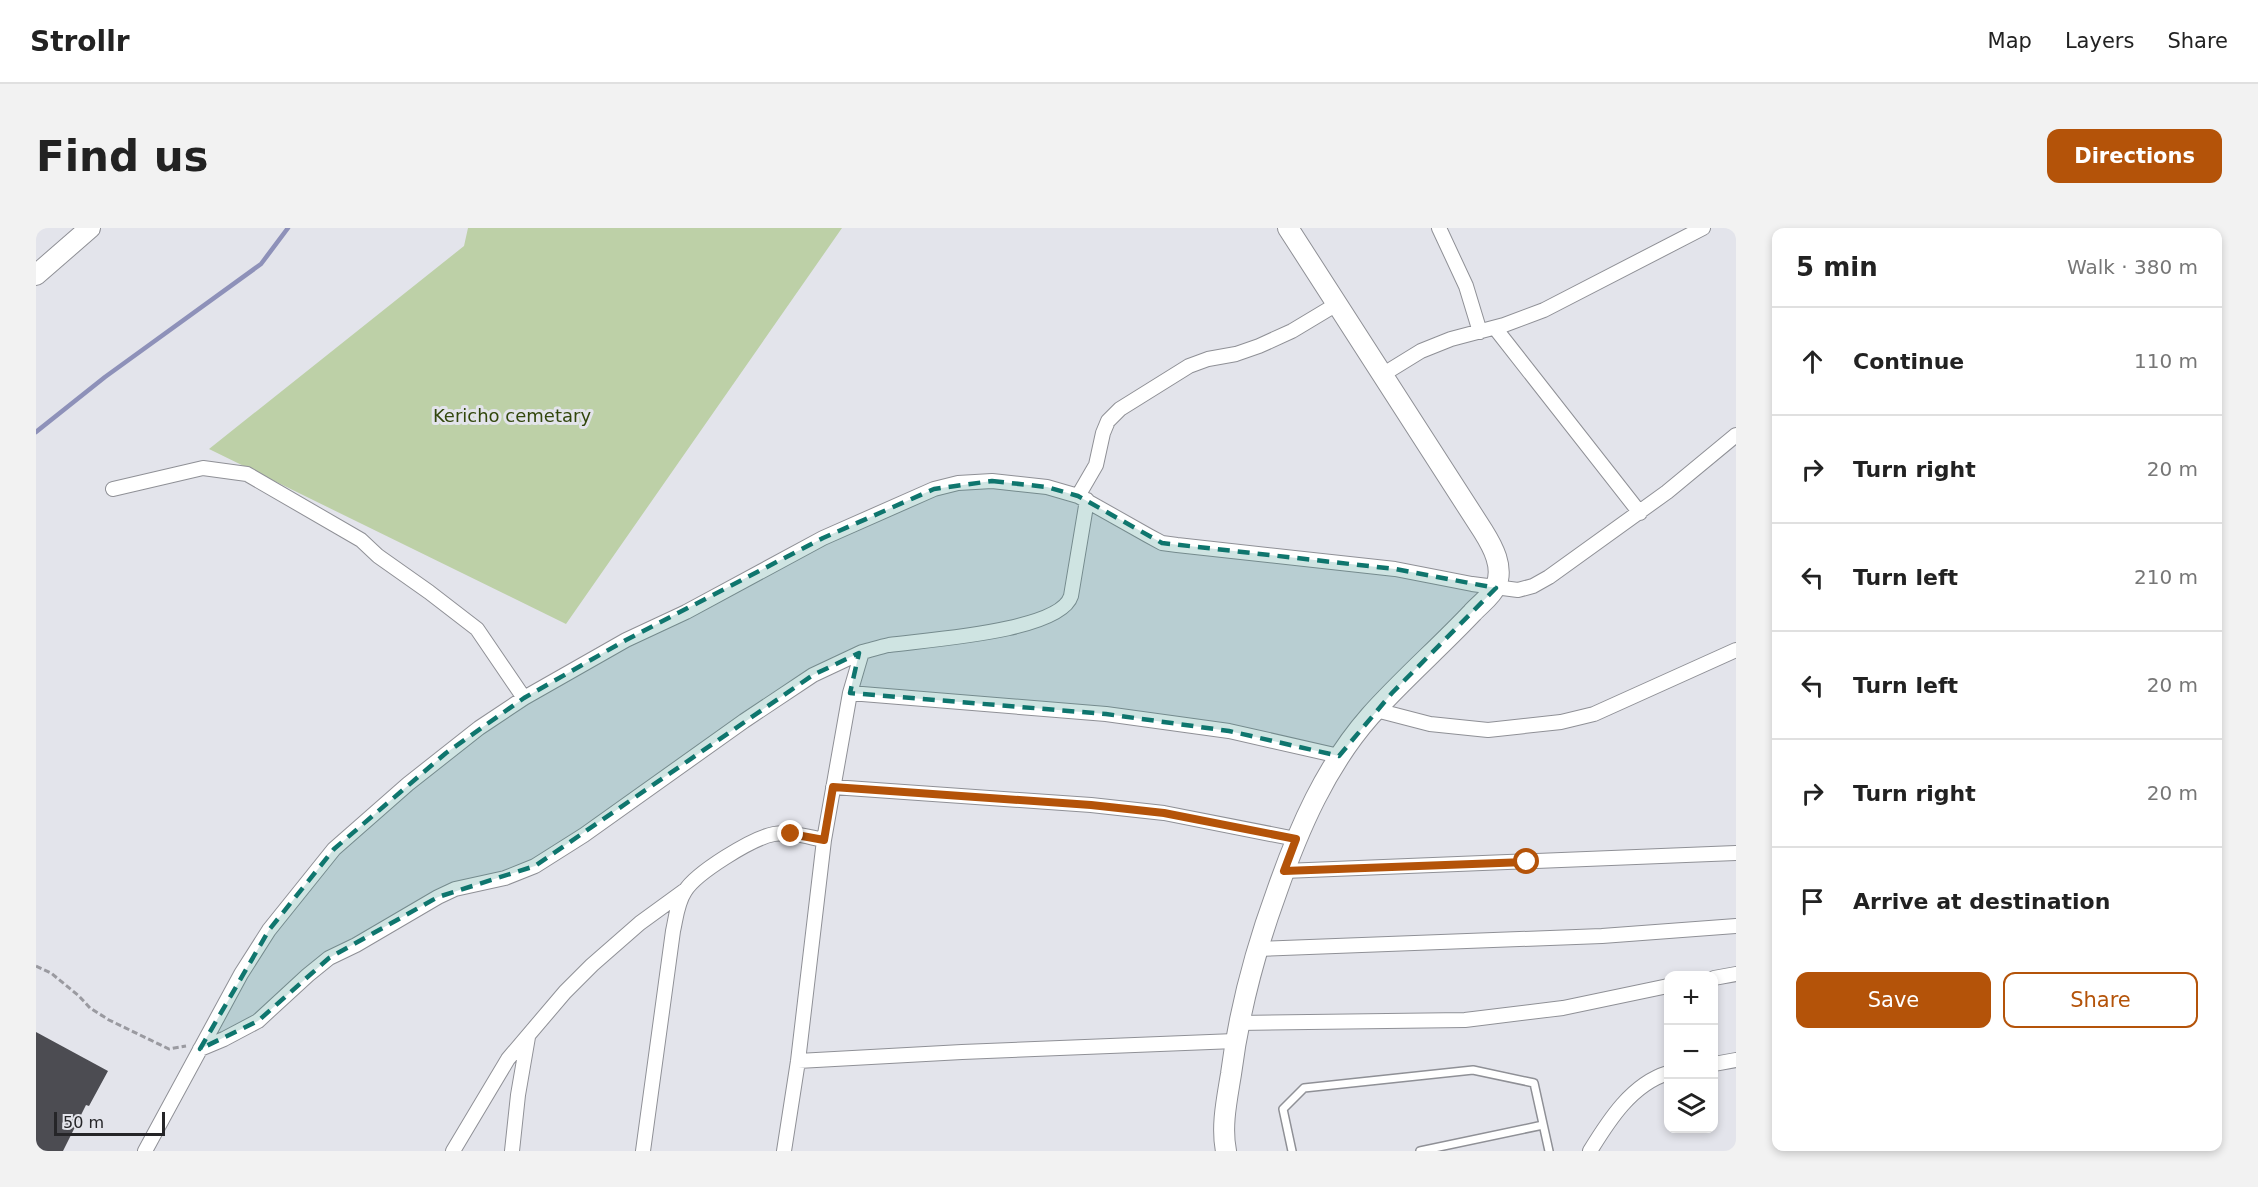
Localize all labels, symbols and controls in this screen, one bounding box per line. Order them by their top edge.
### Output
text: Strollr [30,25,130,58]
text: Map [1988,29,2032,53]
text: Layers [2065,29,2134,53]
text: Share [2167,29,2228,53]
button: Directions [2047,129,2222,183]
text: Find us [36,132,209,181]
text: 5 min [1796,252,1878,282]
text: Walk · 380 m [2067,255,2198,279]
icon: ahead [1796,345,1829,378]
text: Continue [1853,349,1964,374]
text: 110 m [2134,349,2198,373]
park label: Kericho cemetary [433,405,591,426]
icon: right [1796,453,1829,486]
text: Turn right [1853,457,1976,482]
text: 20 m [2147,457,2198,481]
icon: left [1796,561,1829,594]
text: Turn left [1853,565,1958,590]
text: 210 m [2134,565,2198,589]
icon: left [1796,669,1829,702]
text: Turn left [1853,673,1958,698]
text: 20 m [2147,673,2198,697]
icon: right [1796,777,1829,810]
text: Turn right [1853,781,1976,806]
text: 20 m [2147,781,2198,805]
route end [777,820,803,846]
route start [1513,848,1539,874]
icon: arrive [1796,885,1829,918]
text: Arrive at destination [1853,889,2110,914]
map controls [1664,971,1718,1133]
button: + [1664,971,1718,1025]
button: Save [1796,972,1991,1028]
button: Share [2003,972,2198,1028]
button: − [1664,1025,1718,1079]
button: layers [1664,1079,1718,1133]
scale bar [54,1109,165,1136]
text: 50 m [63,1113,104,1132]

